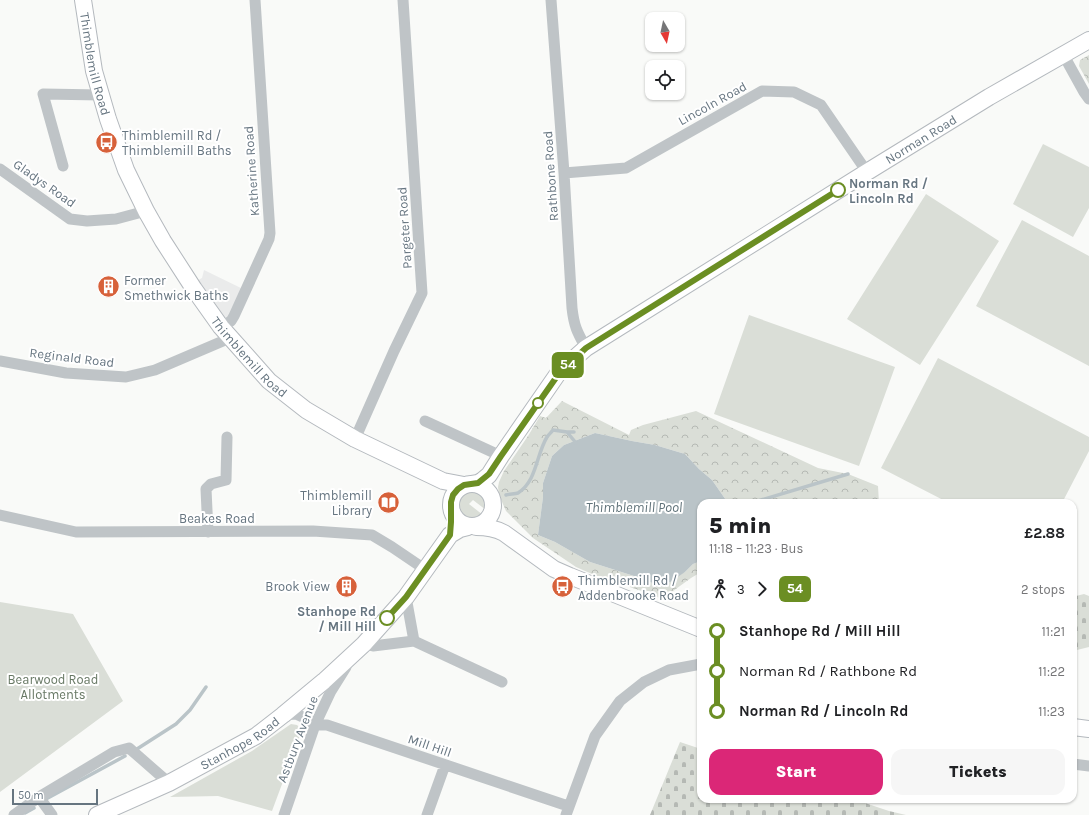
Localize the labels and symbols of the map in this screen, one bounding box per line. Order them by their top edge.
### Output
street label: Thimblemill Road [77,11,113,117]
north arrow [645,12,685,52]
street label: Lincoln Road [675,78,749,128]
street label: Norman Road [883,112,959,167]
street label: Katherine Road [241,125,262,217]
place label: Thimblemill Rd / Thimblemill Baths [122,128,232,158]
bus stop icon: Thimblemill Rd / Thimblemill Baths [93,129,119,155]
street label: Rathbone Road [540,130,561,221]
street label: Gladys Road [11,156,79,210]
place label: Norman Rd / Lincoln Rd [849,176,928,206]
marker: Norman Rd / Lincoln Rd [830,182,846,198]
street label: Pargeter Road [394,186,415,269]
place label: Former Smethwick Baths [124,273,229,303]
building icon: Former Smethwick Baths [95,274,121,300]
street label: Thimblemill Road [208,314,290,400]
street label: Reginald Road [29,345,115,370]
line badge: 54 [550,352,586,378]
unlabelled marker [532,397,544,409]
place label: Thimblemill Library [300,488,372,518]
library icon: Thimblemill Library [375,489,401,515]
water label: Thimblemill Pool [586,499,683,516]
street label: Beakes Road [179,511,255,526]
building icon: Brook View [333,573,359,599]
place label: Thimblemill Rd / Addenbrooke Road [578,573,689,603]
bus stop icon: Thimblemill Rd / Addenbrooke Road [549,574,575,600]
place label: Brook View [265,579,331,594]
place label: Stanhope Rd / Mill Hill [297,604,376,634]
marker: Stanhope Rd / Mill Hill [379,610,395,626]
park label: Bearwood Road Allotments [8,672,98,702]
street label: Astbury Avenue [274,694,321,785]
street label: Stanhope Road [197,714,283,773]
street label: Mill Hill [406,731,454,760]
scale bar [12,787,98,806]

